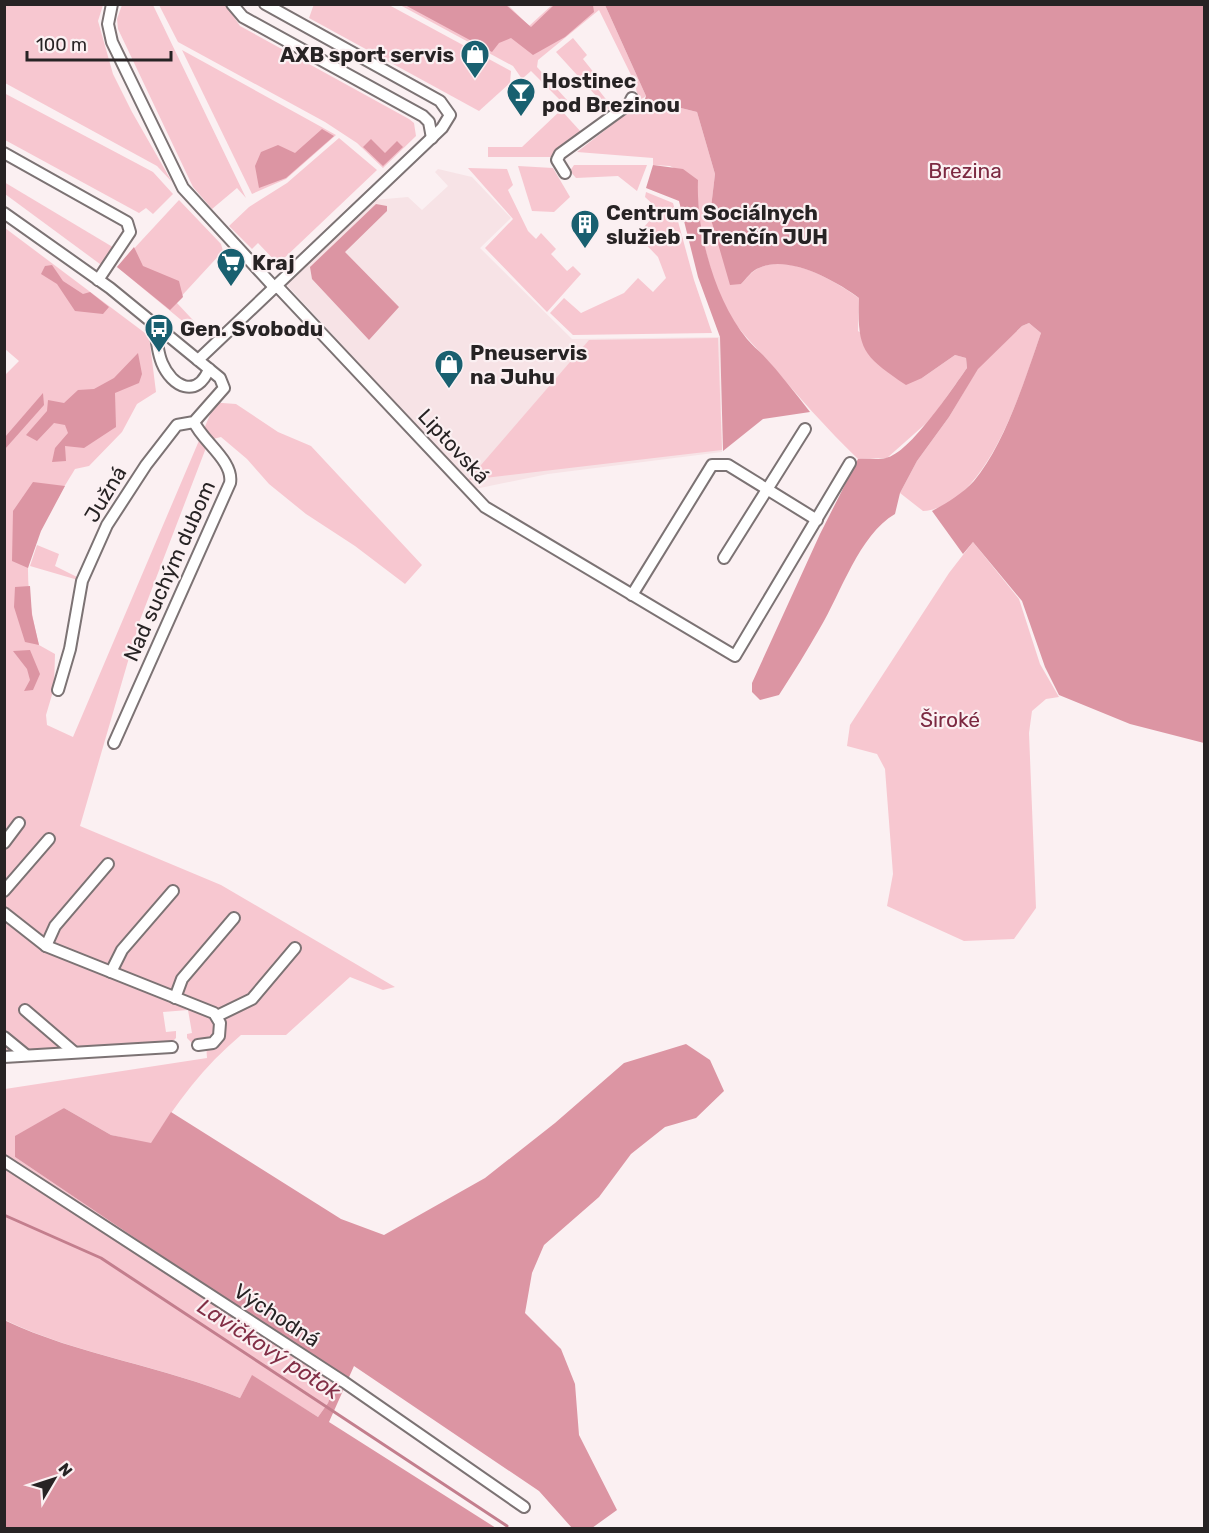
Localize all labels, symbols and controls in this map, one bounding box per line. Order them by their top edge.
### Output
scale bar [27,24,171,62]
text: 100 m [36,34,87,56]
shop icon: AXB sport servis [459,38,491,80]
place label: AXB sport servis [280,42,454,67]
place label: Hostinec pod Brezinou [542,68,680,117]
bar icon: Hostinec pod Brezinou [505,76,537,118]
park label: Brezina [928,158,1002,183]
place label: Centrum Sociálnych služieb - Trenčín JUH [606,200,828,249]
building icon: Centrum Sociálnych služieb - Trenčín JUH [569,208,601,250]
supermarket icon: Kraj [215,246,247,288]
place label: Kraj [252,250,295,275]
bus stop icon: Gen. Svobodu [143,312,175,354]
place label: Gen. Svobodu [180,316,323,341]
place label: Pneuservis na Juhu [470,340,587,389]
shop icon: Pneuservis na Juhu [433,348,465,390]
street label: Liptovská [413,403,495,489]
street label: Južná [79,461,131,527]
street label: Nad suchým dubom [118,477,220,665]
park label: Široké [920,707,980,732]
street label: Východná [229,1278,325,1352]
water label: Lavičkový potok [193,1293,346,1406]
north arrow [24,1449,84,1509]
text: N [54,1459,76,1480]

